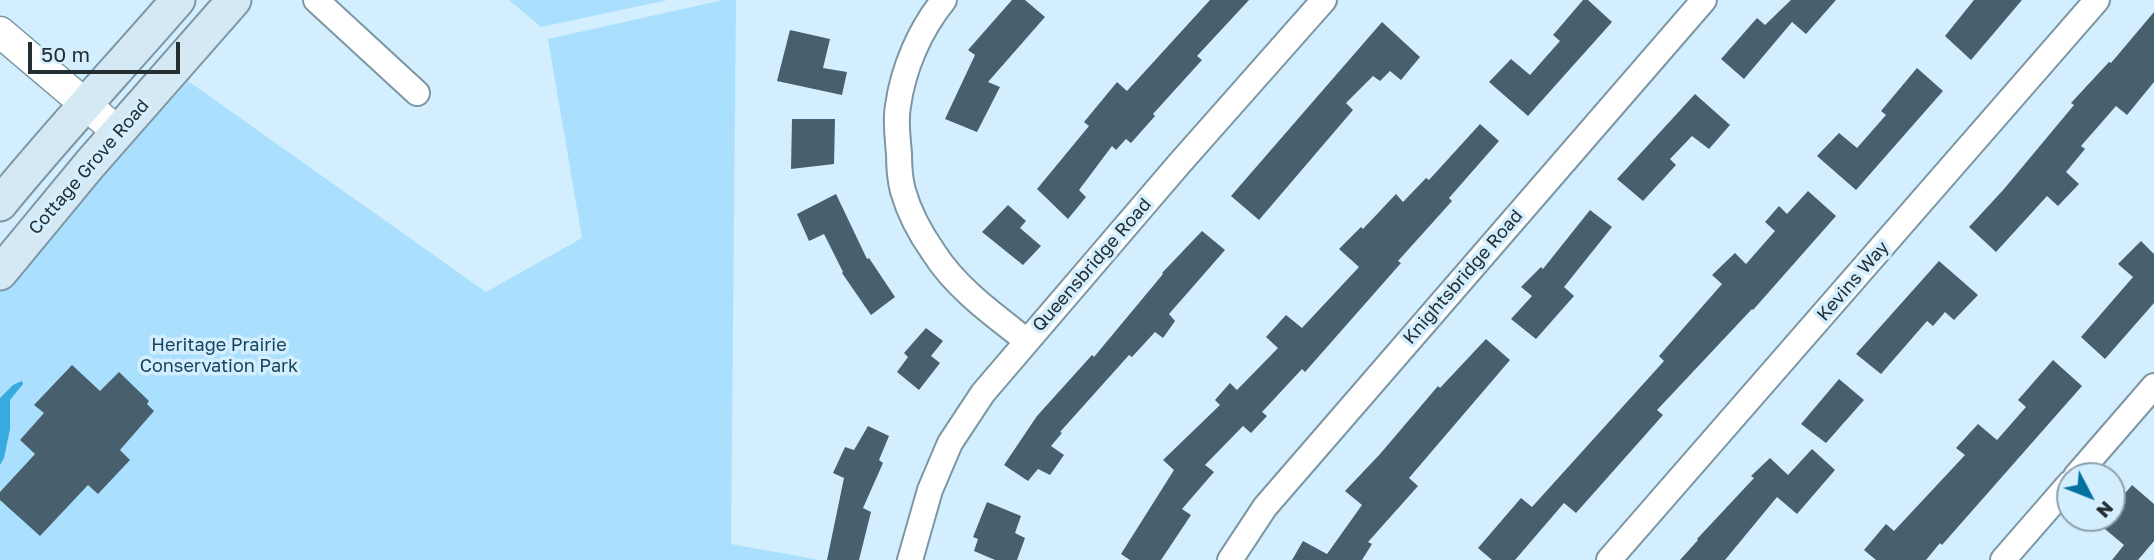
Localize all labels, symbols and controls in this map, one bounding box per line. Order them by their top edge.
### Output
scale bar [32,28,184,72]
text: 50 m [41,41,90,67]
street label: Cottage Grove Road [24,95,154,239]
street label: Queensbridge Road [1028,194,1156,336]
street label: Knightsbridge Road [1399,205,1527,349]
street label: Kevins Way [1813,237,1893,325]
park label: Heritage Prairie Conservation Park [140,334,298,376]
north arrow [2056,462,2126,532]
text: N [2092,497,2119,523]

